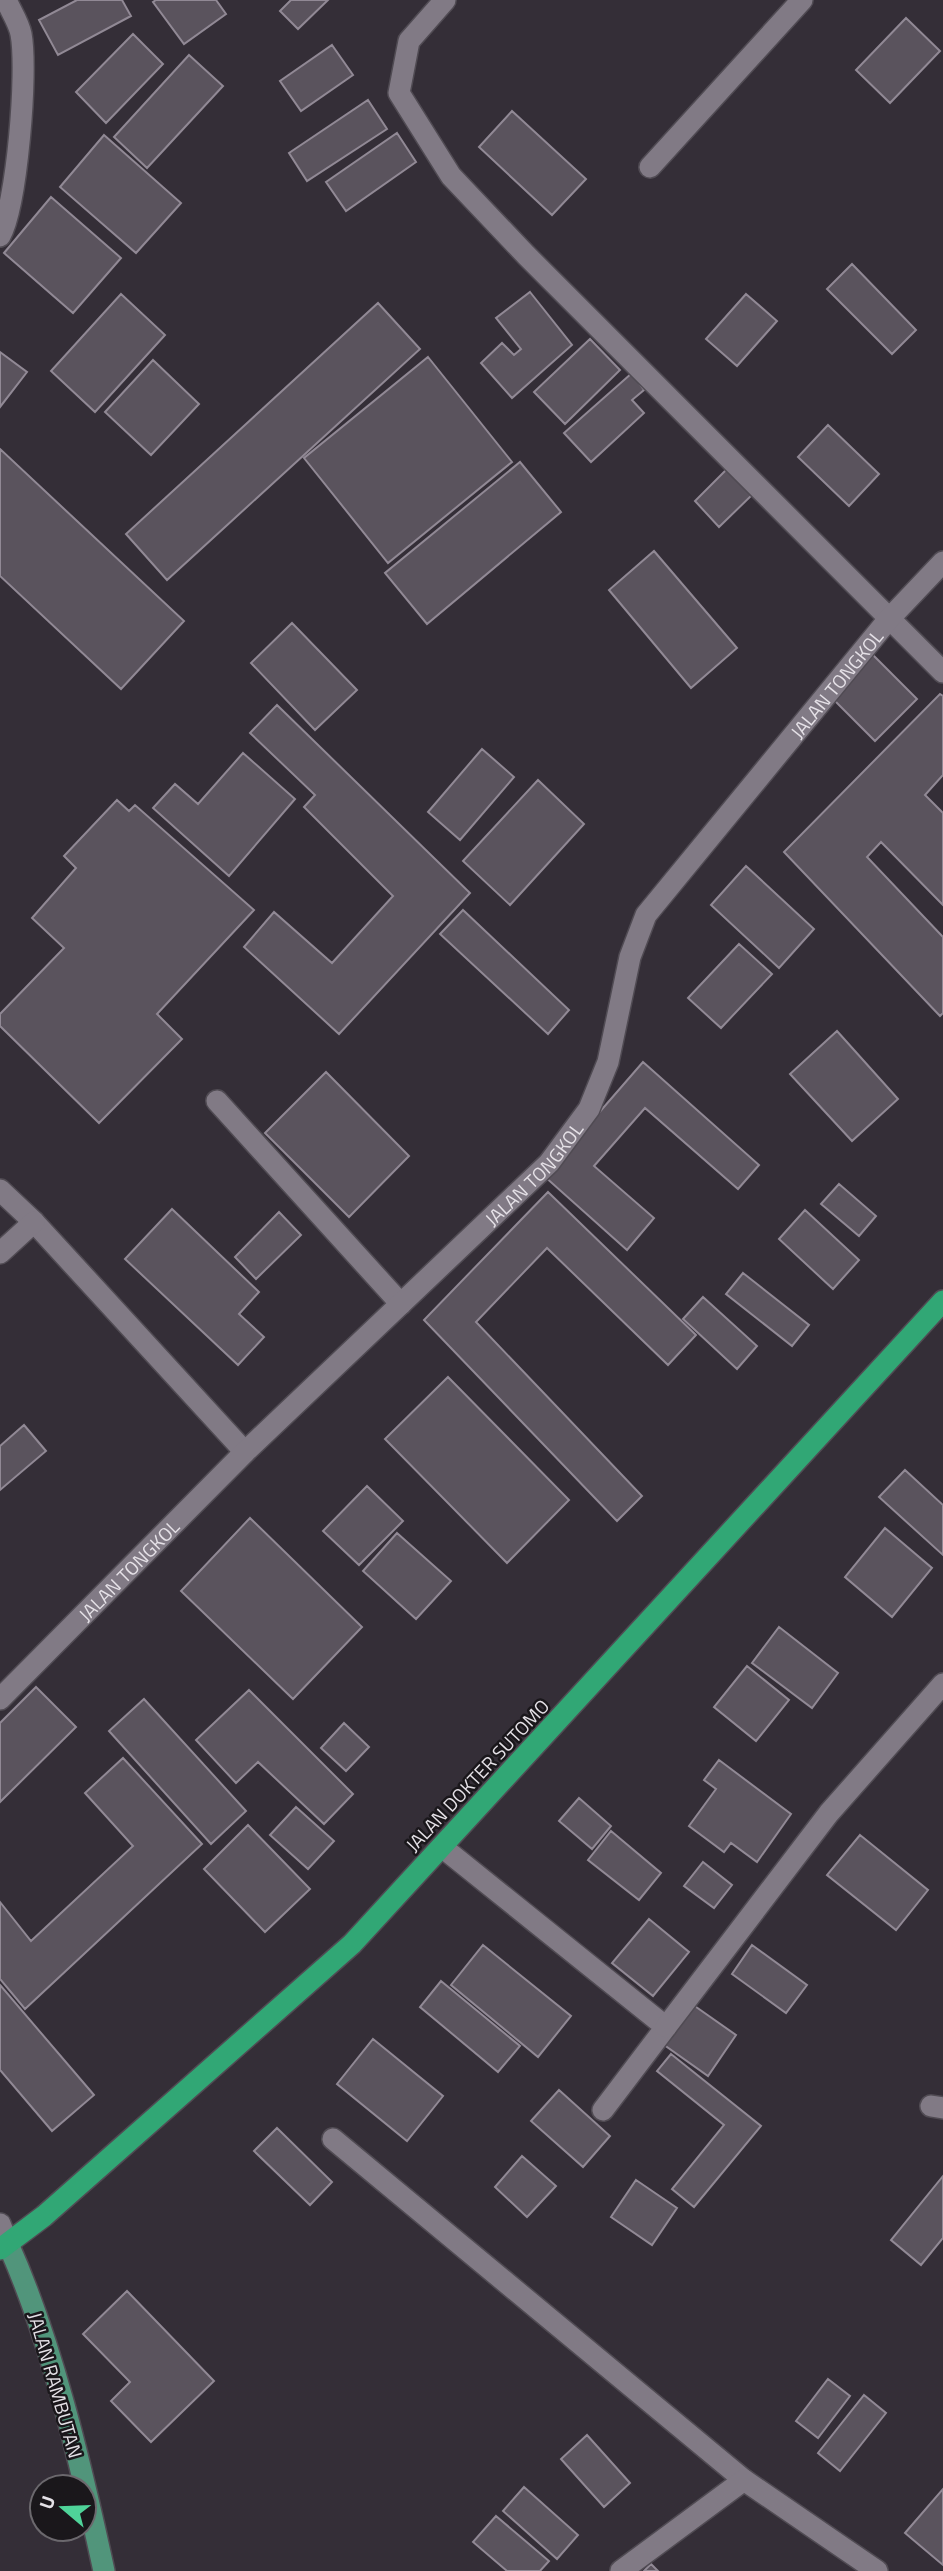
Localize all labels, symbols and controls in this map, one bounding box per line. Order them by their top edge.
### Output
street label: JALAN TONGKOL [783,623,889,744]
street label: JALAN TONGKOL [477,1116,589,1232]
street label: JALAN TONGKOL [71,1512,185,1627]
street label: JALAN DOKTER SUTOMO [398,1692,556,1858]
street label: JALAN RAMBUTAN [21,2309,91,2461]
north arrow [28,2473,98,2543]
text: U [31,2492,62,2513]

